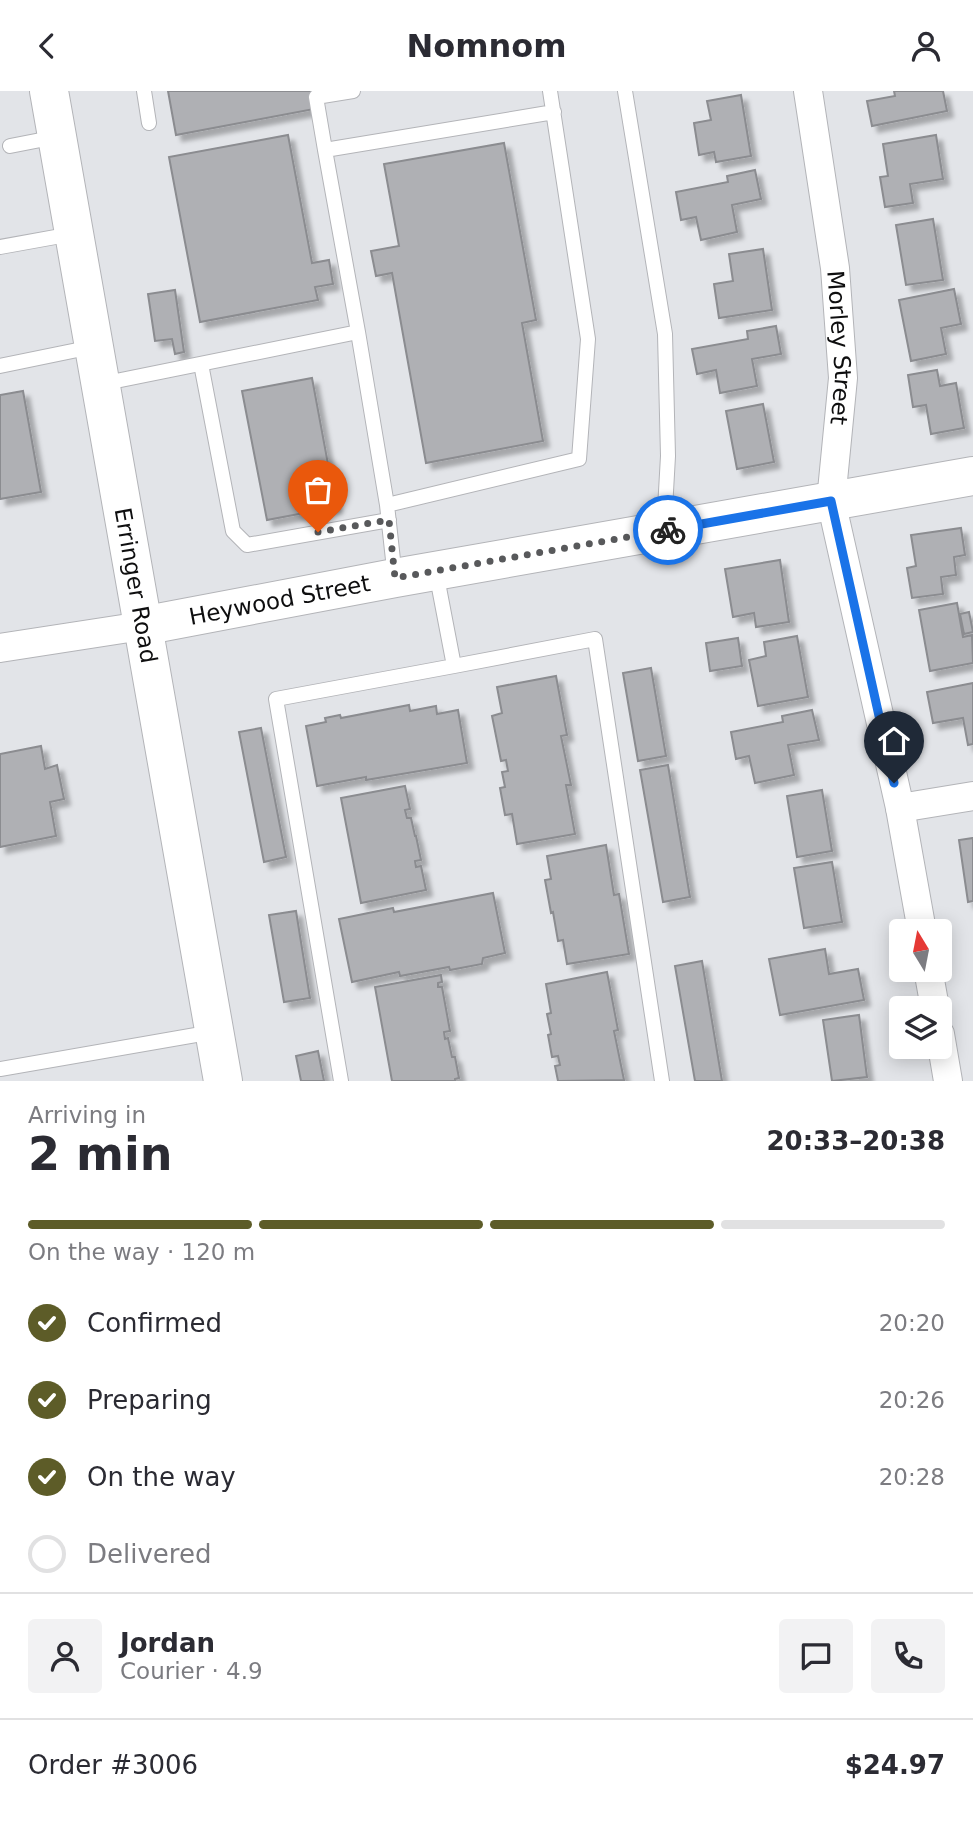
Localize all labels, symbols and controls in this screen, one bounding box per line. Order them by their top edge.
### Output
icon: back [28,27,66,65]
text: Nomnom [406,27,567,65]
icon: person [907,27,945,65]
street label: Morley Street [822,270,856,426]
pin [288,460,348,532]
icon: bag [299,471,337,509]
courier [633,495,703,565]
street label: Erringer Road [109,506,162,665]
icon: bike [649,511,687,549]
street label: Heywood Street [187,570,372,630]
pin [864,711,924,783]
icon: home [875,722,913,760]
north arrow [889,919,952,982]
map controls [889,919,952,1059]
button: layers [889,996,952,1059]
text: Arriving in [28,1102,146,1128]
text: 20:33–20:38 [766,1126,945,1156]
text: 2 min [28,1127,172,1181]
text: On the way · 120 m [28,1239,255,1265]
icon: check [28,1304,66,1342]
text: Confirmed [87,1308,222,1338]
text: 20:20 [879,1310,945,1336]
icon: check [28,1381,66,1419]
text: Preparing [87,1385,212,1415]
text: 20:26 [879,1387,945,1413]
icon: check [28,1458,66,1496]
text: On the way [87,1462,236,1492]
text: 20:28 [879,1464,945,1490]
text: Delivered [87,1539,211,1569]
button: person [28,1619,102,1693]
button: chat [779,1619,853,1693]
button: phone [871,1619,945,1693]
text: Jordan [120,1628,215,1658]
text: Courier · 4.9 [120,1658,263,1684]
text: Order #3006 [28,1750,198,1780]
text: $24.97 [845,1750,945,1780]

